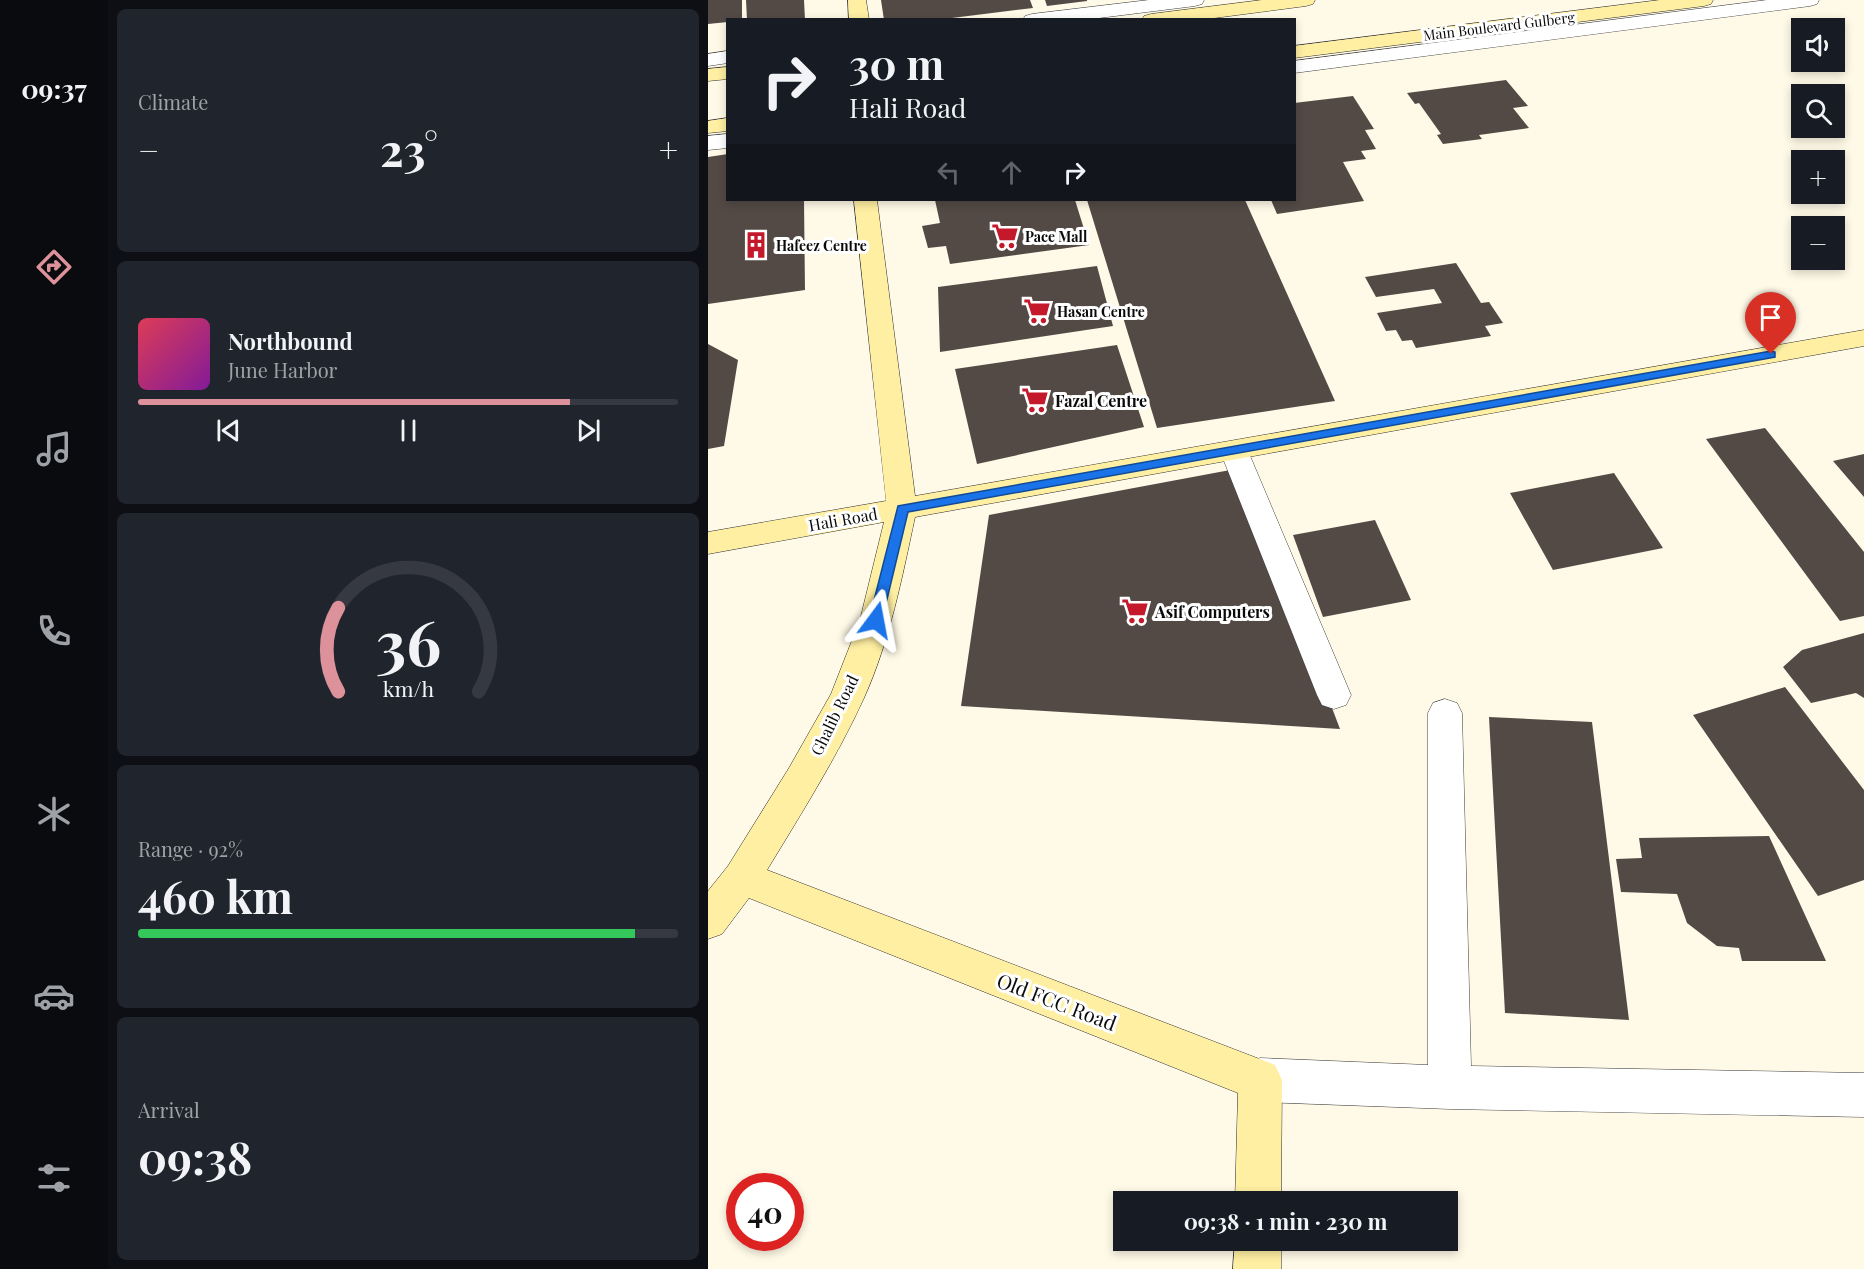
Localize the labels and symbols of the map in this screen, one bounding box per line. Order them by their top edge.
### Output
street label: Main Boulevard Gulberg [1422,7,1576,45]
supermarket icon: Pace Mall [990,221,1020,251]
place label: Pace Mall [1025,227,1088,246]
building icon: Hafeez Centre [741,230,771,260]
place label: Hafeez Centre [776,236,867,255]
pin [1745,292,1796,354]
supermarket icon: Hasan Centre [1022,296,1052,326]
place label: Hasan Centre [1057,302,1145,321]
supermarket icon: Fazal Centre [1020,385,1050,415]
place label: Fazal Centre [1055,390,1147,411]
street label: Hali Road [807,503,879,535]
position arrow [844,588,908,652]
supermarket icon: Asif Computers [1120,596,1150,626]
place label: Asif Computers [1154,601,1270,622]
street label: Ghalib Road [805,671,863,759]
street label: Old FCC Road [993,966,1121,1036]
speed limit sign: 40 [726,1173,804,1251]

